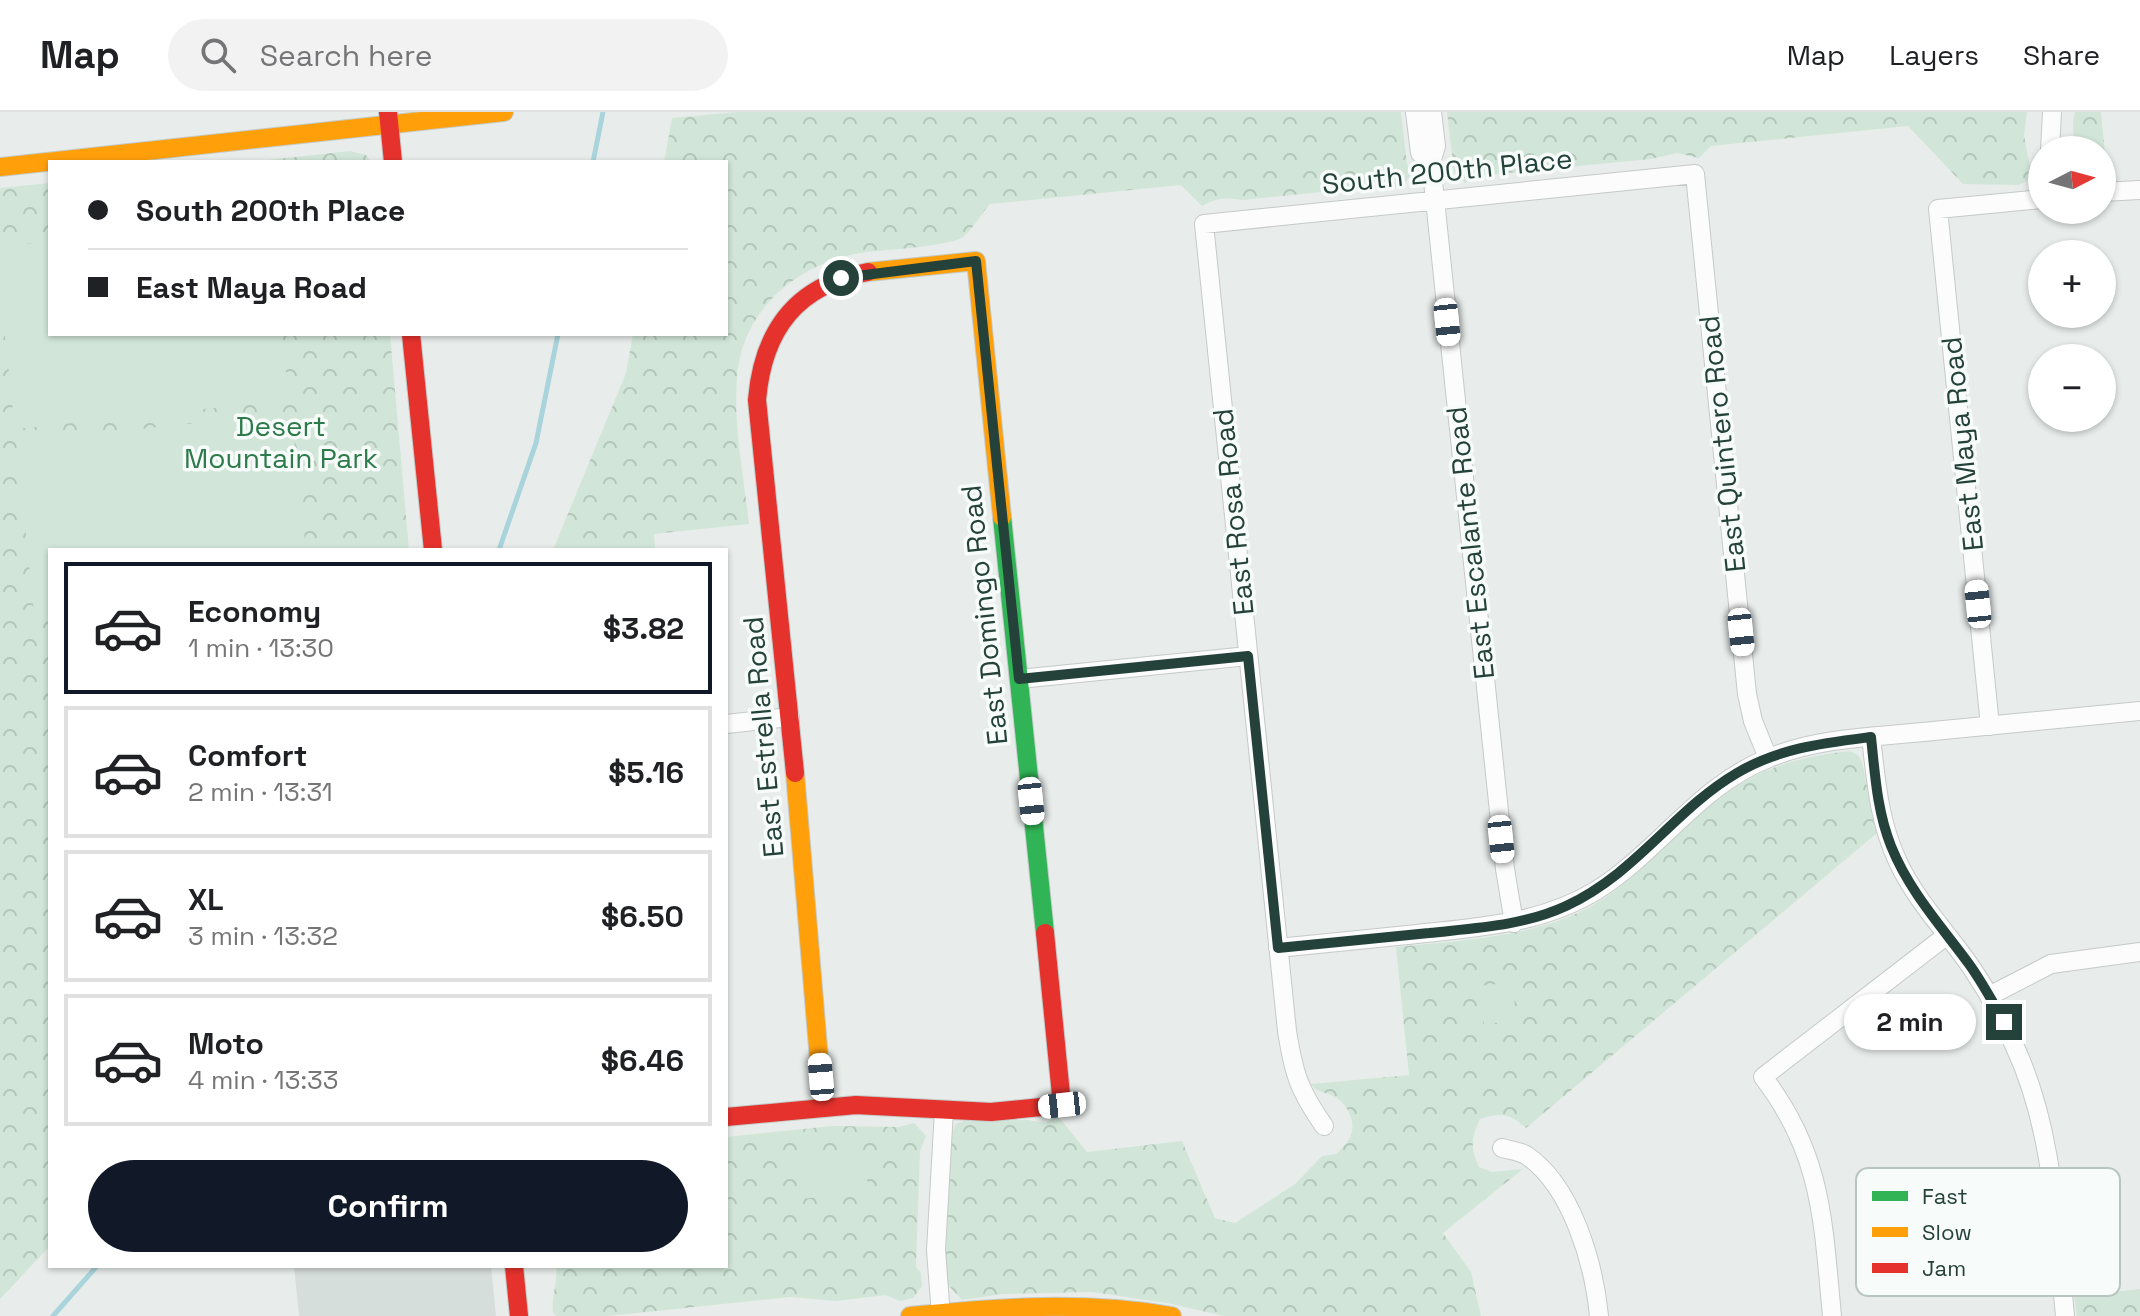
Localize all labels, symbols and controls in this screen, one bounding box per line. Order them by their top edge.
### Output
search box [168,19,728,91]
text: Map [40,31,120,79]
icon: search [196,33,240,77]
text: Search here [260,36,433,75]
text: Map [1787,37,1845,73]
text: Layers [1889,37,1979,73]
text: Share [2023,37,2100,73]
north arrow [2028,136,2116,224]
map controls [2028,136,2116,432]
street label: South 200th Place [1320,140,1574,202]
text: South 200th Place [136,191,405,230]
button: + [2028,240,2116,328]
route start [823,260,859,296]
text: East Maya Road [136,268,367,307]
car [1433,297,1461,347]
street label: East Quintero Road [1691,314,1753,574]
street label: East Maya Road [1933,335,1991,553]
button: − [2028,344,2116,432]
street label: East Escalante Road [1438,405,1502,681]
street label: East Rosa Road [1204,407,1262,617]
park label: Desert Mountain Park [184,408,378,476]
street label: East Domingo Road [952,483,1016,747]
car [1964,579,1992,629]
icon: car [92,592,164,664]
text: Economy [188,592,321,631]
car [1727,607,1755,657]
text: $3.82 [603,609,684,648]
street label: East Estrella Road [735,615,791,859]
text: 1 min · 13:30 [188,631,334,665]
icon: car [92,736,164,808]
text: Comfort [188,736,307,775]
text: $5.16 [608,753,684,792]
text: 2 min · 13:31 [188,775,333,809]
car [1017,776,1045,826]
car [1487,814,1515,864]
icon: car [92,880,164,952]
text: XL [188,880,224,919]
text: $6.50 [601,897,684,936]
text: 3 min · 13:32 [188,919,338,953]
callout: 2 min [1844,994,1976,1050]
route end [1986,1004,2022,1040]
text: 2 min [1876,1005,1944,1039]
icon: car [92,1024,164,1096]
text: Moto [188,1024,264,1063]
text: $6.46 [601,1041,684,1080]
car [807,1052,835,1102]
text: 4 min · 13:33 [188,1063,338,1097]
car [1037,1091,1087,1119]
button: Confirm [88,1160,688,1252]
legend [1856,1168,2120,1296]
text: Fast [1922,1182,1968,1210]
text: Slow [1922,1218,1972,1246]
text: Jam [1922,1254,1966,1282]

